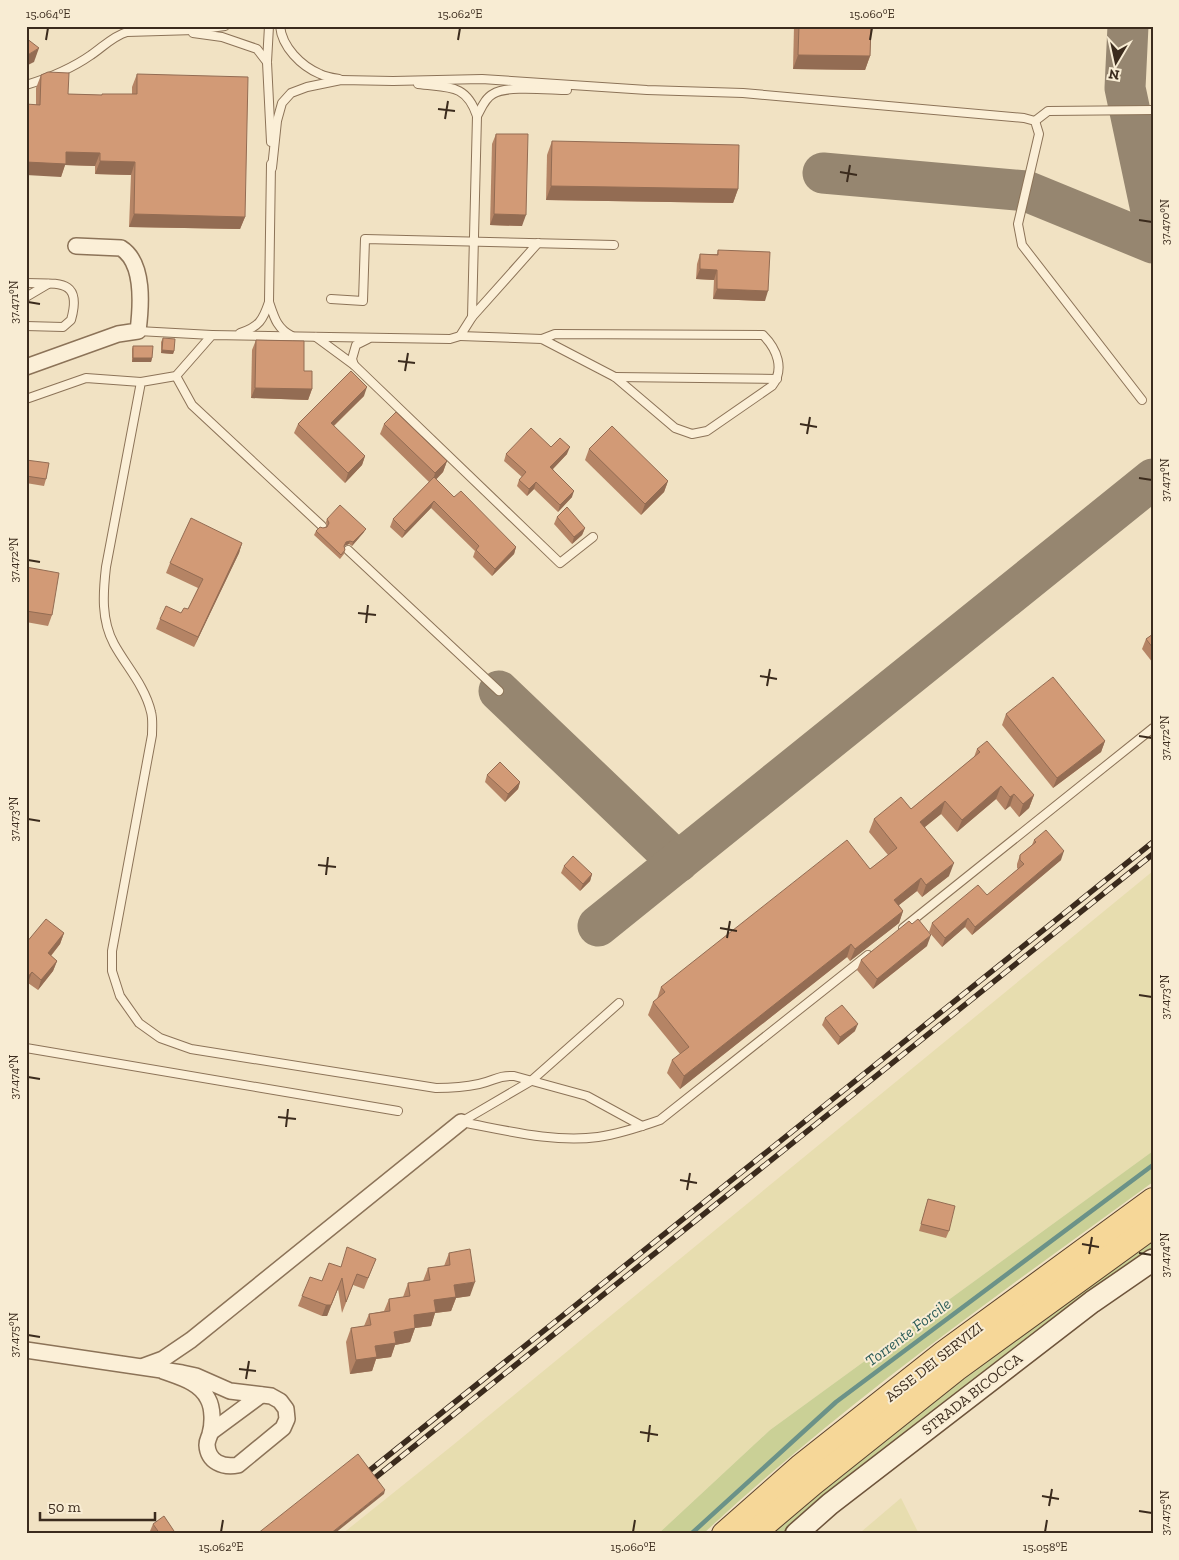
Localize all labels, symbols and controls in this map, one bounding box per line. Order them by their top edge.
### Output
text: 15.064°E [26,7,70,21]
text: 15.062°E [438,7,482,21]
text: 15.060°E [849,7,895,21]
north arrow [1092,38,1142,88]
text: N [1107,65,1121,84]
text: 37.470°N [1158,199,1172,245]
text: 37.471°N [7,280,21,324]
text: 37.471°N [1158,458,1172,502]
text: 37.472°N [7,537,21,583]
text: 37.472°N [1158,715,1172,761]
text: 37.473°N [7,796,21,841]
text: 37.473°N [1158,974,1172,1019]
text: 37.474°N [7,1054,21,1099]
text: 37.474°N [1158,1232,1172,1277]
water label: Torrente Forcile [862,1294,954,1370]
text: 37.475°N [7,1312,21,1358]
street label: ASSE DEI SERVIZI [882,1318,987,1406]
street label: STRADA BICOCCA [918,1349,1026,1439]
scale bar [40,1490,155,1522]
text: 37.475°N [1158,1490,1172,1536]
text: 50 m [48,1498,81,1516]
text: 15.062°E [199,1540,243,1554]
text: 15.060°E [610,1540,656,1554]
text: 15.058°E [1023,1540,1067,1554]

